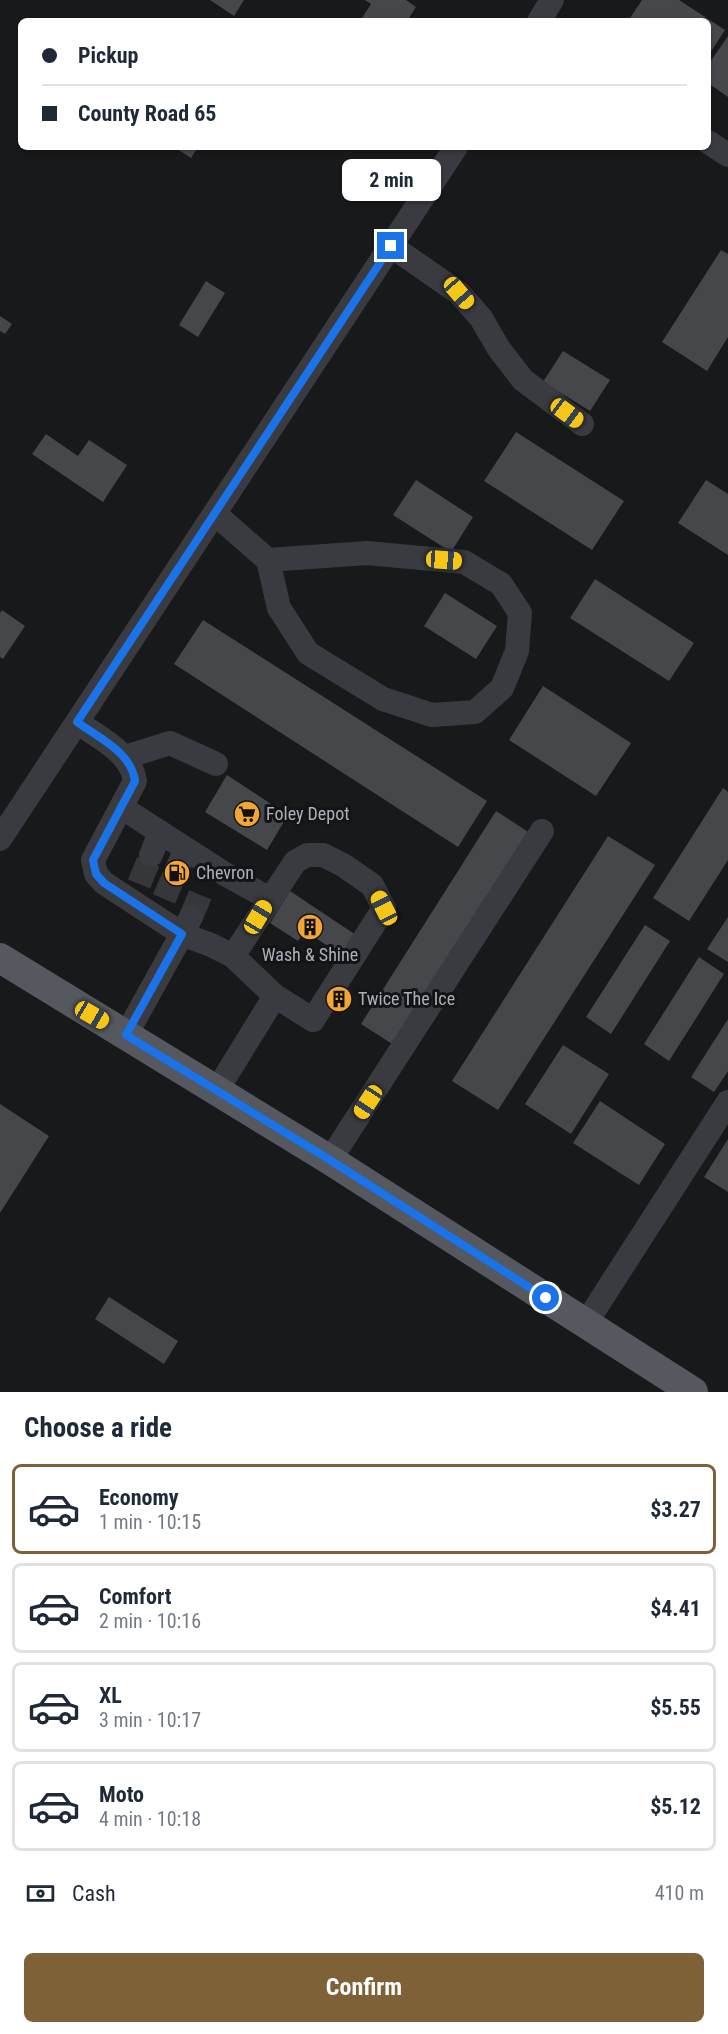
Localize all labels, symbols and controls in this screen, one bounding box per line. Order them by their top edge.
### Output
text: Pickup [78,43,138,68]
text: County Road 65 [78,101,216,126]
callout: 2 min [342,159,440,201]
text: 2 min [369,168,414,192]
route end [377,232,404,259]
car [440,274,478,312]
car [547,395,587,431]
car [425,550,463,570]
supermarket icon: Foley Depot [232,799,262,829]
place label: Foley Depot [266,803,350,824]
fuel station icon: Chevron [162,858,192,888]
place label: Chevron [196,862,254,883]
car [368,888,400,928]
car [241,897,275,937]
building icon: Wash & Shine [295,912,325,942]
place label: Wash & Shine [262,944,358,965]
building icon: Twice The Ice [324,984,354,1014]
place label: Twice The Ice [358,988,455,1009]
car [72,998,112,1032]
car [351,1082,385,1122]
route start [532,1284,559,1311]
text: Choose a ride [24,1412,172,1444]
icon: car [27,1482,81,1536]
text: Economy [99,1485,179,1510]
text: $3.27 [650,1497,701,1522]
text: 1 min · 10:15 [99,1510,201,1534]
icon: car [27,1581,81,1635]
text: Comfort [99,1584,172,1609]
text: $4.41 [650,1596,701,1621]
text: 2 min · 10:16 [99,1609,201,1633]
icon: car [27,1680,81,1734]
text: XL [99,1683,122,1708]
text: $5.55 [650,1695,701,1720]
text: 3 min · 10:17 [99,1708,201,1732]
icon: car [27,1779,81,1833]
text: Moto [99,1782,144,1807]
text: $5.12 [650,1794,701,1819]
text: 4 min · 10:18 [99,1807,201,1831]
icon: cash [24,1877,57,1910]
text: Cash [72,1881,116,1906]
text: 410 m [655,1881,704,1905]
button: Confirm [24,1953,704,2022]

